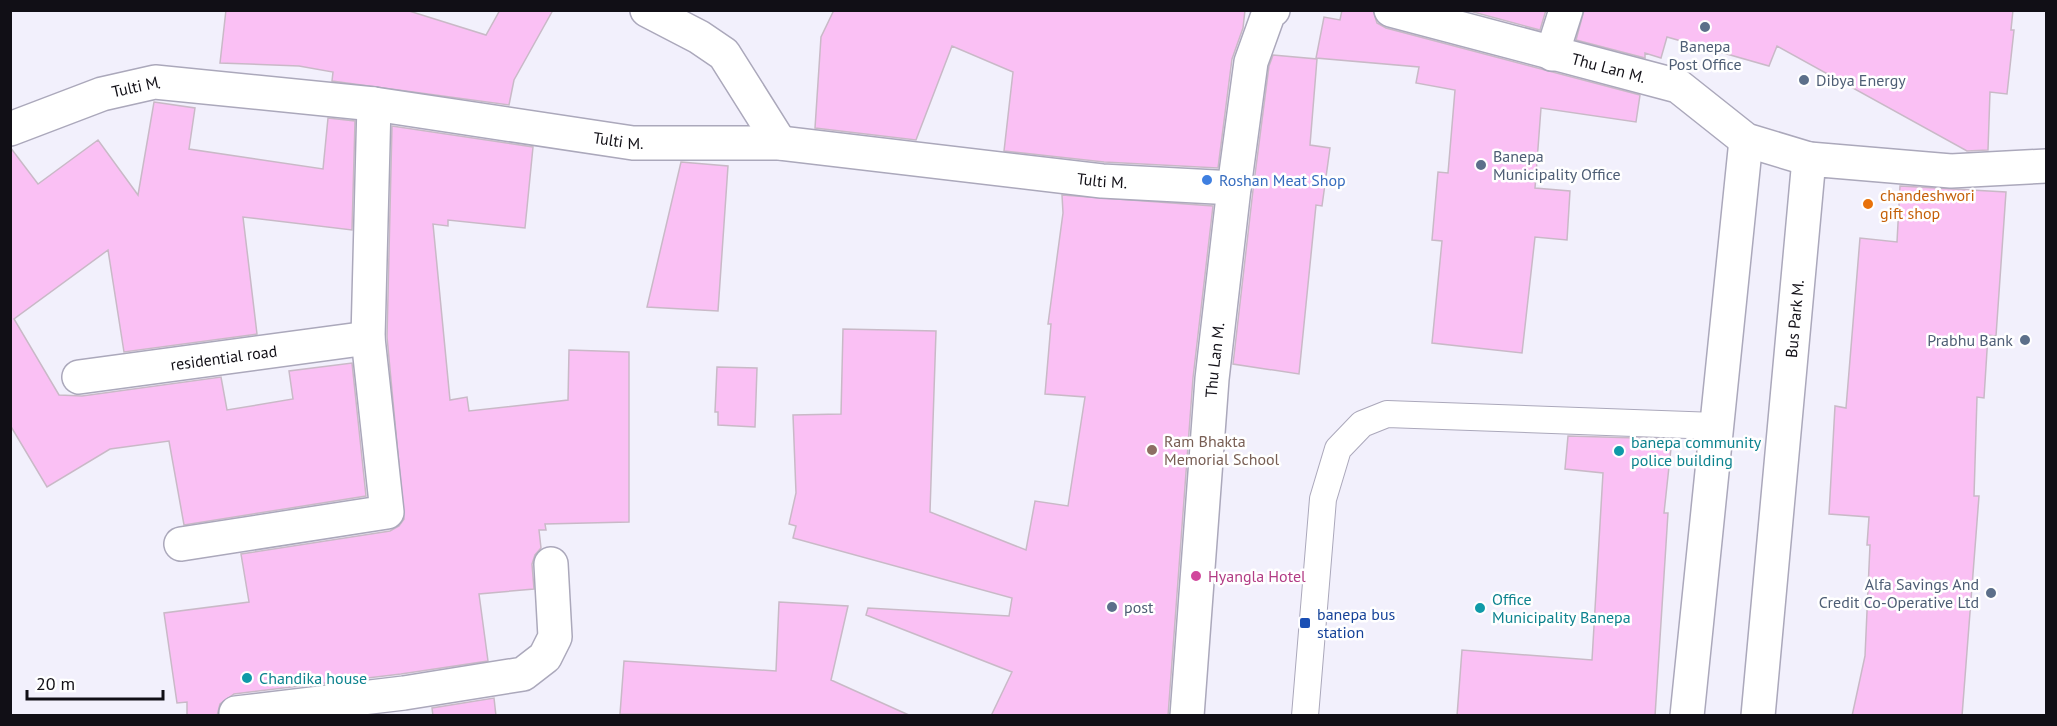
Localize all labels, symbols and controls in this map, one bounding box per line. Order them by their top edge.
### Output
marker: Banepa Post Office [1698,20,1712,34]
place label: Banepa Post Office [1668,36,1742,74]
street label: Thu Lan M. [1569,48,1648,87]
place label: Dibya Energy [1816,70,1906,90]
street label: Tulti M. [110,72,163,101]
marker: Dibya Energy [1797,73,1811,87]
street label: Tulti M. [592,127,644,153]
place label: Banepa Municipality Office [1493,146,1621,184]
marker: Banepa Municipality Office [1474,158,1488,172]
street label: Tulti M. [1076,168,1128,192]
place label: Roshan Meat Shop [1219,170,1346,190]
marker: Roshan Meat Shop [1200,173,1214,187]
place label: chandeshwori gift shop [1880,185,1975,223]
marker: chandeshwori gift shop [1861,197,1875,211]
street label: Bus Park M. [1781,279,1808,359]
street label: Thu Lan M. [1201,321,1228,398]
place label: Prabhu Bank [1927,330,2013,350]
marker: Prabhu Bank [2018,333,2032,347]
street label: residential road [169,340,278,375]
place label: Ram Bhakta Memorial School [1164,431,1280,469]
place label: banepa community police building [1631,432,1762,470]
marker: Ram Bhakta Memorial School [1145,443,1159,457]
marker: banepa community police building [1612,444,1626,458]
place label: Hyangla Hotel [1208,566,1306,586]
marker: Hyangla Hotel [1189,569,1203,583]
place label: Alfa Savings And Credit Co-Operative Ltd [1819,574,1979,612]
marker: Alfa Savings And Credit Co-Operative Ltd [1984,586,1998,600]
place label: Office Municipality Banepa [1492,589,1631,627]
place label: post [1124,597,1154,617]
marker: post [1105,600,1119,614]
marker: Office Municipality Banepa [1473,601,1487,615]
place label: banepa bus station [1317,604,1396,642]
marker: banepa bus station [1298,616,1312,630]
scale bar [27,663,164,701]
place label: Chandika house [259,668,367,688]
marker: Chandika house [240,671,254,685]
text: 20 m [36,672,75,695]

